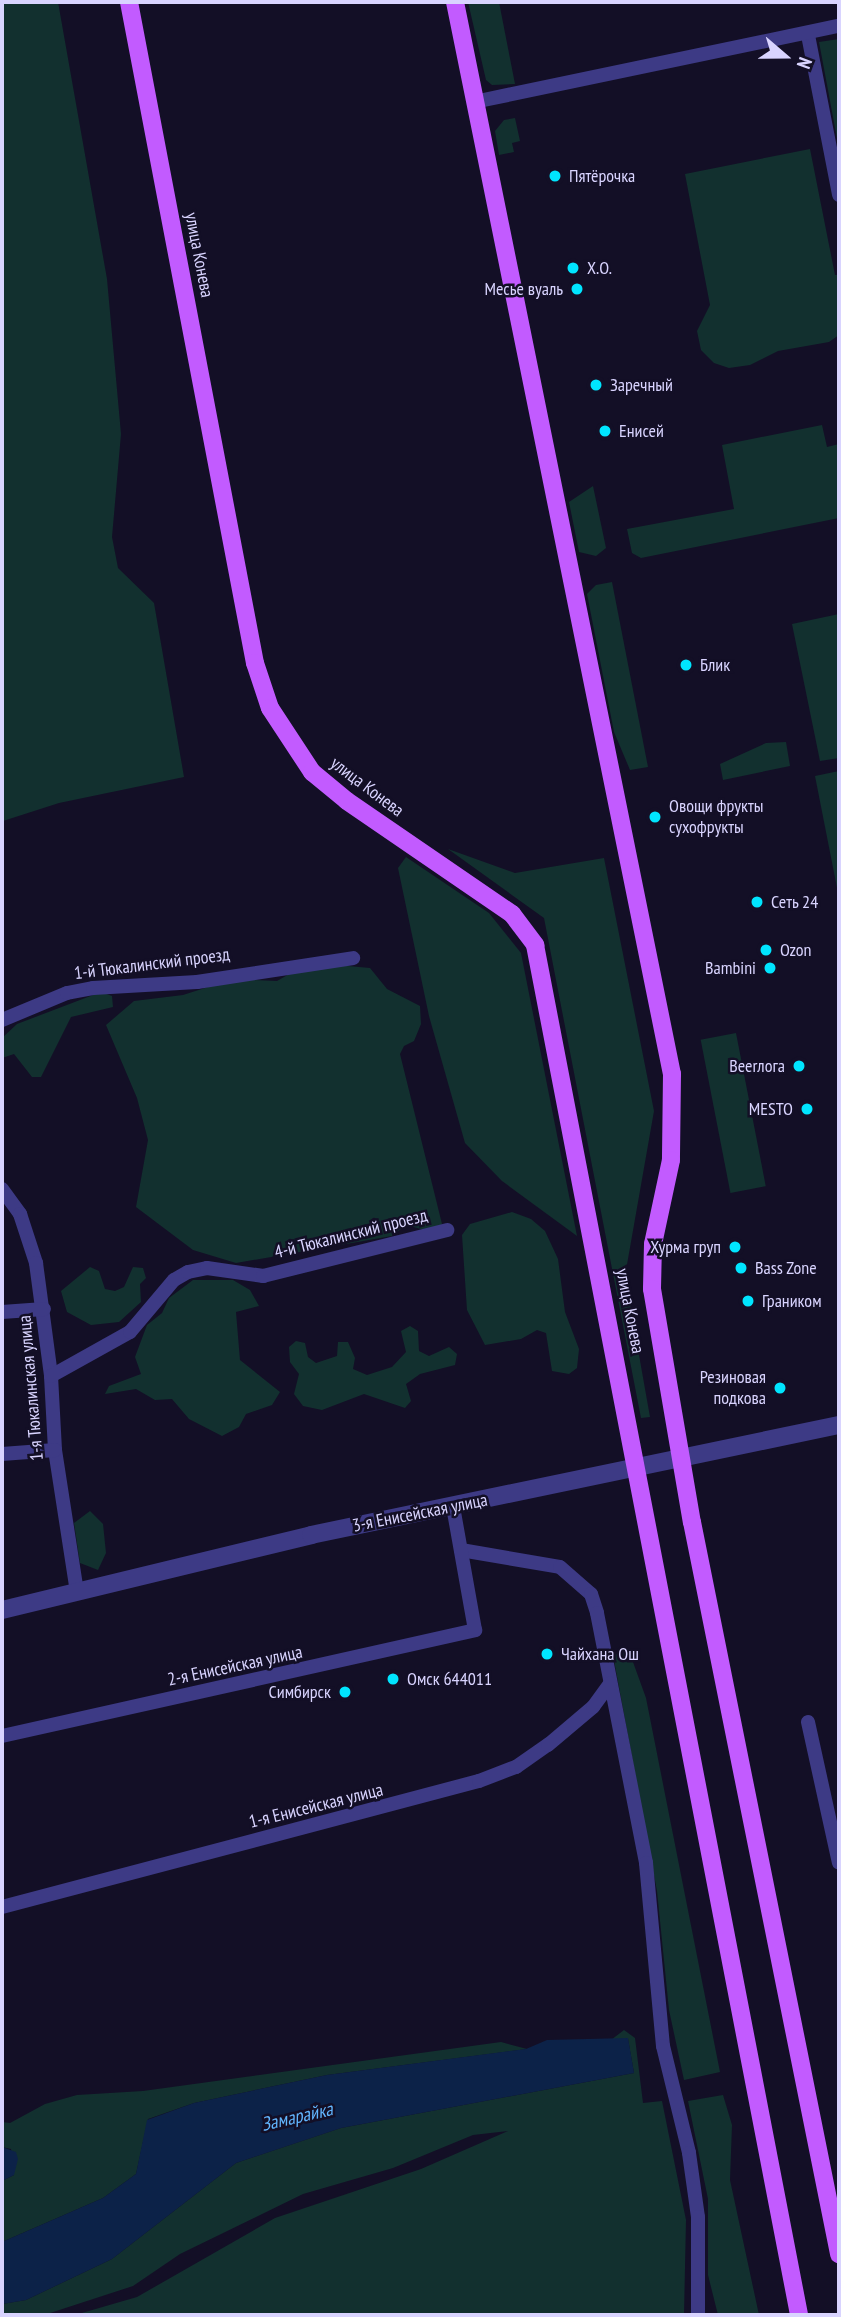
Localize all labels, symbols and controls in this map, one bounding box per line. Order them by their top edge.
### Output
north arrow [750,21,820,91]
text: N [792,54,818,72]
place label: Пятёрочка [569,165,635,187]
marker: Пятёрочка [547,168,563,184]
street label: улица Конева [180,211,218,299]
place label: X.O. [587,257,612,279]
marker: X.O. [565,260,581,276]
place label: Месье вуаль [485,278,563,300]
marker: Месье вуаль [569,281,585,297]
place label: Заречный [610,374,673,396]
marker: Заречный [588,377,604,393]
place label: Енисей [619,420,664,442]
marker: Енисей [597,423,613,439]
place label: Блик [700,654,730,676]
marker: Блик [678,657,694,673]
street label: улица Конева [326,752,408,822]
place label: Овощи фрукты сухофрукты [669,796,763,838]
marker: Овощи фрукты сухофрукты [647,809,663,825]
place label: Сеть 24 [771,891,819,913]
marker: Сеть 24 [749,894,765,910]
place label: Ozon [780,939,812,961]
marker: Ozon [758,942,774,958]
street label: 1-й Тюкалинский проезд [73,944,231,984]
place label: Bambini [705,957,756,979]
marker: Bambini [762,960,778,976]
place label: Beerлога [729,1055,785,1077]
marker: Beerлога [791,1058,807,1074]
place label: MESTO [749,1098,793,1120]
marker: MESTO [799,1101,815,1117]
street label: 4-й Тюкалинский проезд [272,1205,430,1263]
place label: Хурма груп [650,1236,721,1258]
marker: Хурма груп [727,1239,743,1255]
place label: Bass Zone [755,1257,817,1279]
marker: Bass Zone [733,1260,749,1276]
street label: улица Конева [611,1267,649,1355]
place label: Граником [762,1290,822,1312]
marker: Граником [740,1293,756,1309]
street label: 1-я Тюкалинская улица [14,1314,48,1462]
place label: Резиновая подкова [700,1367,766,1410]
marker: Резиновая подкова [772,1380,788,1396]
street label: 3-я Енисейская улица [351,1489,489,1537]
street label: 2-я Енисейская улица [166,1641,304,1691]
place label: Чайхана Ош [561,1643,639,1665]
marker: Чайхана Ош [539,1646,555,1662]
place label: Омск 644011 [407,1668,492,1690]
marker: Омск 644011 [385,1671,401,1687]
place label: Симбирск [269,1681,331,1703]
marker: Симбирск [337,1684,353,1700]
street label: 1-я Енисейская улица [247,1779,385,1833]
water label: Замарайка [259,2098,335,2136]

